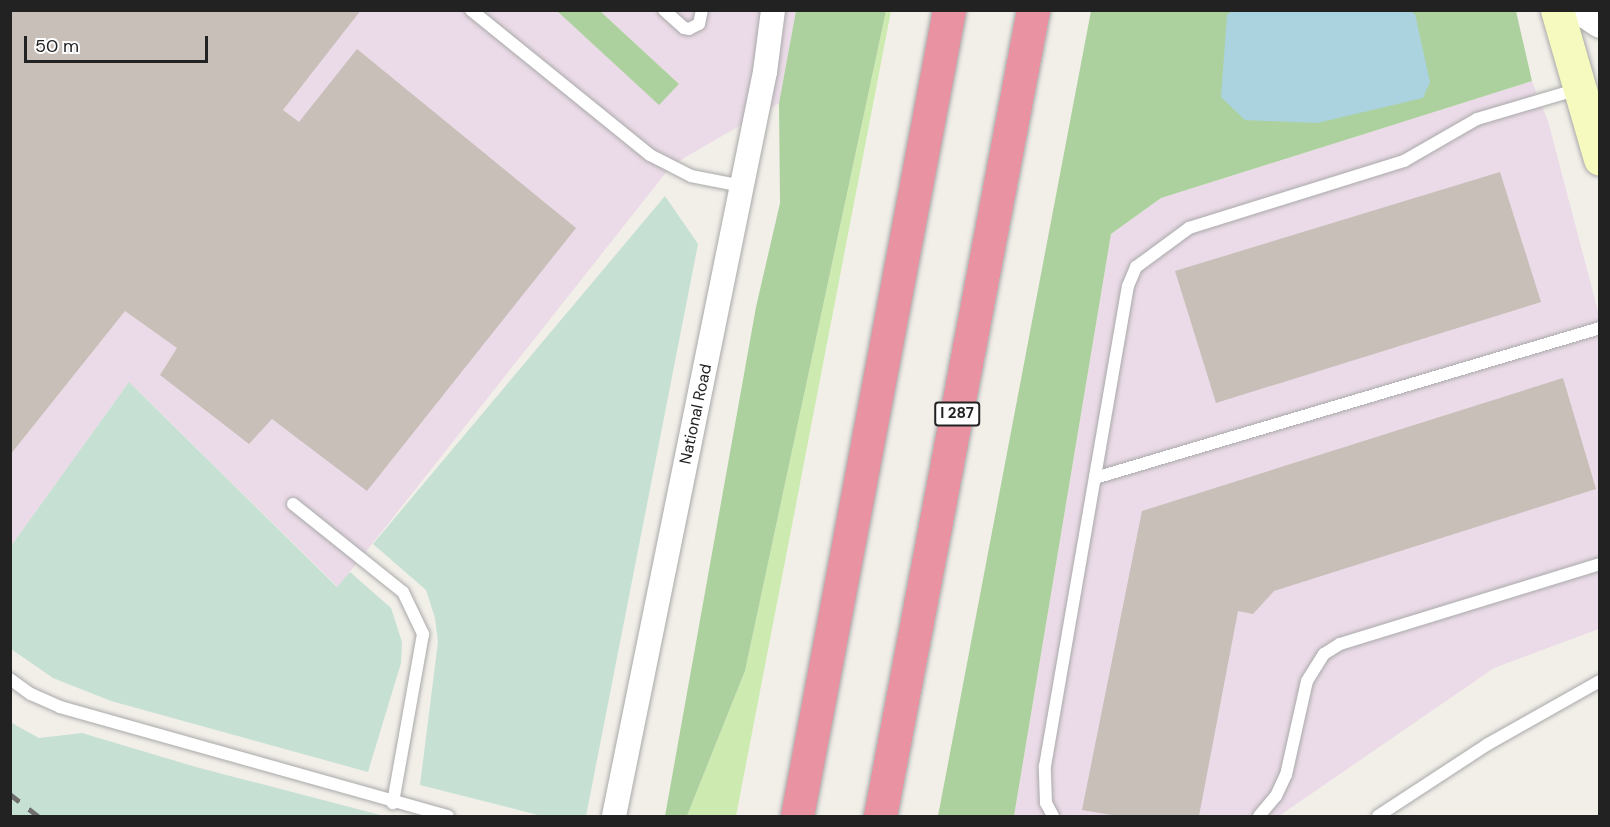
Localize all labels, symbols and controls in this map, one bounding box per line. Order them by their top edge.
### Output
scale bar [27,24,212,62]
text: 50 m [35,34,79,58]
street label: National Road [676,362,716,466]
road number: I 287 [933,402,981,426]

